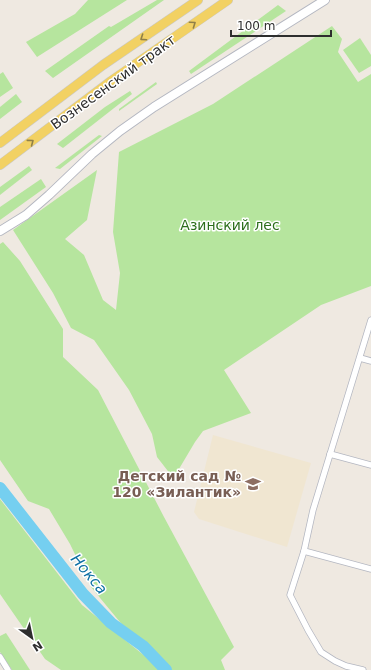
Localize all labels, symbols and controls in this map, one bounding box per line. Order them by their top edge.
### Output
scale bar [231,12,331,38]
text: 100 m [237,19,275,33]
one-way arrow [189,21,196,29]
street label: Вознесенский тракт [48,31,178,133]
one-way arrow [140,33,147,41]
one-way arrow [27,139,34,146]
park label: Азинский лес [180,217,280,233]
place label: Детский сад № 120 «Зилантик» [112,468,241,500]
school or university icon: Детский сад № 120 «Зилантик» [244,475,262,493]
water label: Нокса [67,550,111,598]
north arrow [12,618,52,658]
text: N [30,638,45,654]

